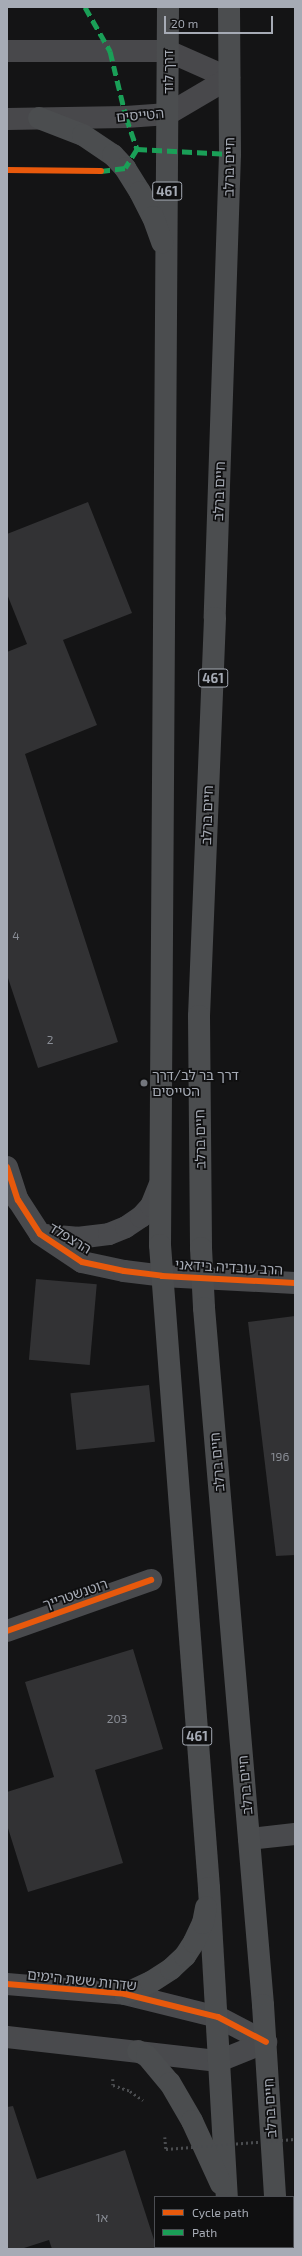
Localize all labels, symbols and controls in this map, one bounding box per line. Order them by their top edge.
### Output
scale bar [166,8,275,34]
text: 20 m [171,16,198,30]
street label: דרך לוד [160,50,176,94]
street label: הטייסים [115,105,165,125]
street label: חיים ברלב [220,137,238,197]
road number: 461 [152,180,182,202]
street label: חיים ברלב [210,461,228,521]
road number: 461 [198,667,228,689]
street label: חיים ברלב [198,785,216,845]
house number: 4 [12,929,20,943]
house number: 2 [47,1033,53,1047]
place label: דרך בר לב/דרך הטייסים [152,1067,239,1100]
marker: דרך בר לב/דרך הטייסים [139,1078,149,1088]
street label: חיים ברלב [191,1109,209,1169]
street label: הרצפלד [46,1219,94,1257]
street label: הרב עובדיה בידאני [175,1256,283,1278]
street label: חיים ברלב [206,1432,228,1492]
house number: 196 [271,1450,289,1464]
street label: רוטנשטרייך [40,1575,110,1613]
house number: 203 [107,1712,127,1726]
road number: 461 [182,1725,212,1747]
street label: חיים ברלב [234,1755,256,1815]
street label: שדרות ששת הימים [26,1966,138,1994]
street label: חיים ברלב [260,2078,280,2138]
legend [154,2196,294,2248]
text: Cycle path [192,2205,249,2219]
house number: 1א [96,2211,108,2225]
text: Path [192,2225,217,2239]

